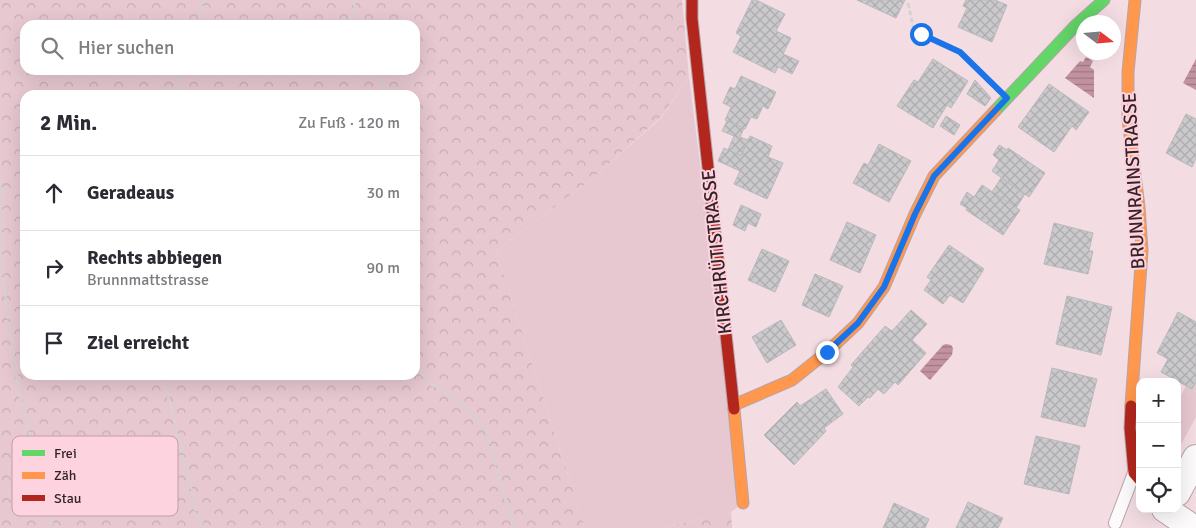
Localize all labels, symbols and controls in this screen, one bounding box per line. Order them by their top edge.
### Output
north arrow [1076,15,1121,60]
search box [20,20,420,75]
route start [910,23,933,46]
icon: search [38,34,66,62]
text: Hier suchen [78,36,174,60]
street label: BRUNNRAINSTRASSE [1117,92,1151,270]
text: 2 Min. [40,110,97,136]
text: Zu Fuß · 120 m [298,113,400,133]
street label: KIRCHRÜTISTRASSE [696,169,738,335]
icon: ahead [40,179,68,207]
text: Geradeaus [87,181,174,205]
text: 30 m [366,183,400,203]
text: Rechts abbiegen [87,246,222,270]
icon: right [40,254,68,282]
text: 90 m [366,258,400,278]
text: Brunnmattstrasse [87,270,209,290]
icon: arrive [40,329,68,357]
text: Ziel erreicht [87,331,189,355]
route end [816,341,839,364]
map controls [1136,378,1181,513]
button: + [1136,378,1181,423]
button: − [1136,423,1181,468]
legend [12,436,178,516]
text: Frei [54,445,77,462]
text: Zäh [54,467,76,484]
button: locate [1136,468,1181,513]
text: Stau [54,490,81,507]

